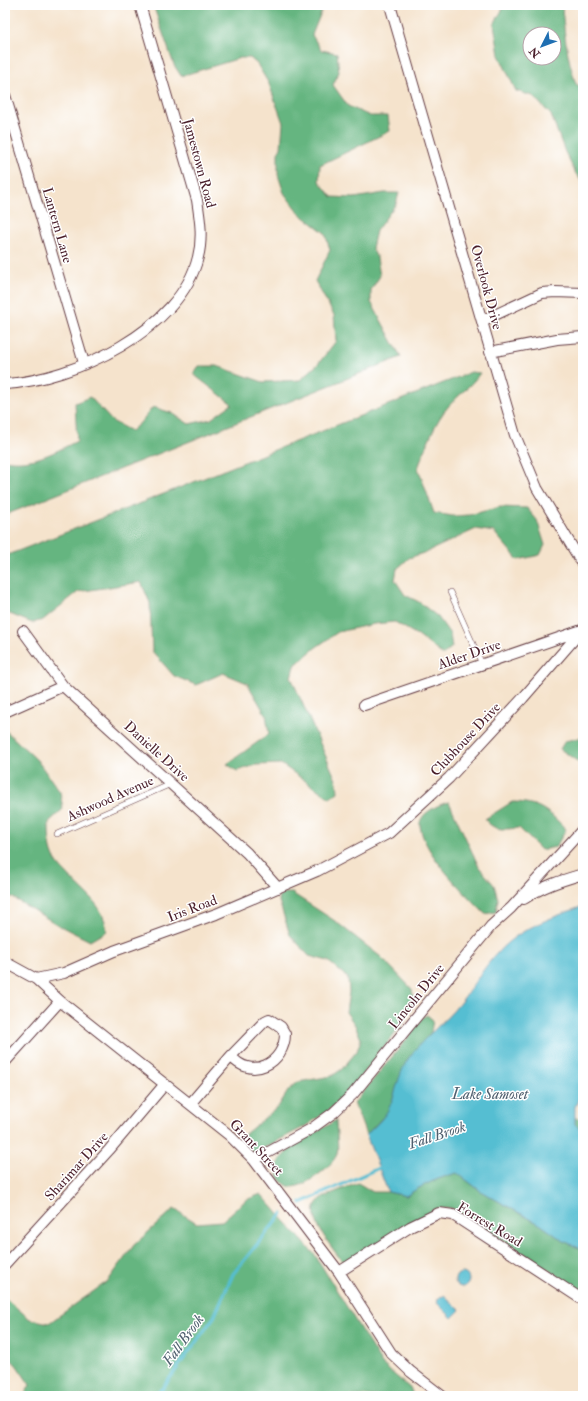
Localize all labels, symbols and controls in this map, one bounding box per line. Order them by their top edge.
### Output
north arrow [522,26,562,66]
text: N [526,43,544,61]
street label: Jamestown Road [179,116,220,210]
street label: Lantern Lane [39,185,76,265]
street label: Overlook Drive [467,243,506,331]
street label: Alder Drive [435,636,503,673]
street label: Clubhouse Drive [427,699,504,780]
street label: Danielle Drive [121,718,193,785]
street label: Ashwood Avenue [63,772,156,826]
street label: Iris Road [165,891,219,926]
street label: Lincoln Drive [385,960,448,1032]
water label: Lake Samoset [451,1085,529,1104]
street label: Grant Street [226,1116,287,1179]
water label: Fall Brook [405,1117,468,1154]
street label: Sharimar Drive [41,1128,112,1204]
street label: Forrest Road [454,1198,525,1251]
water label: Fall Brook [158,1311,208,1371]

